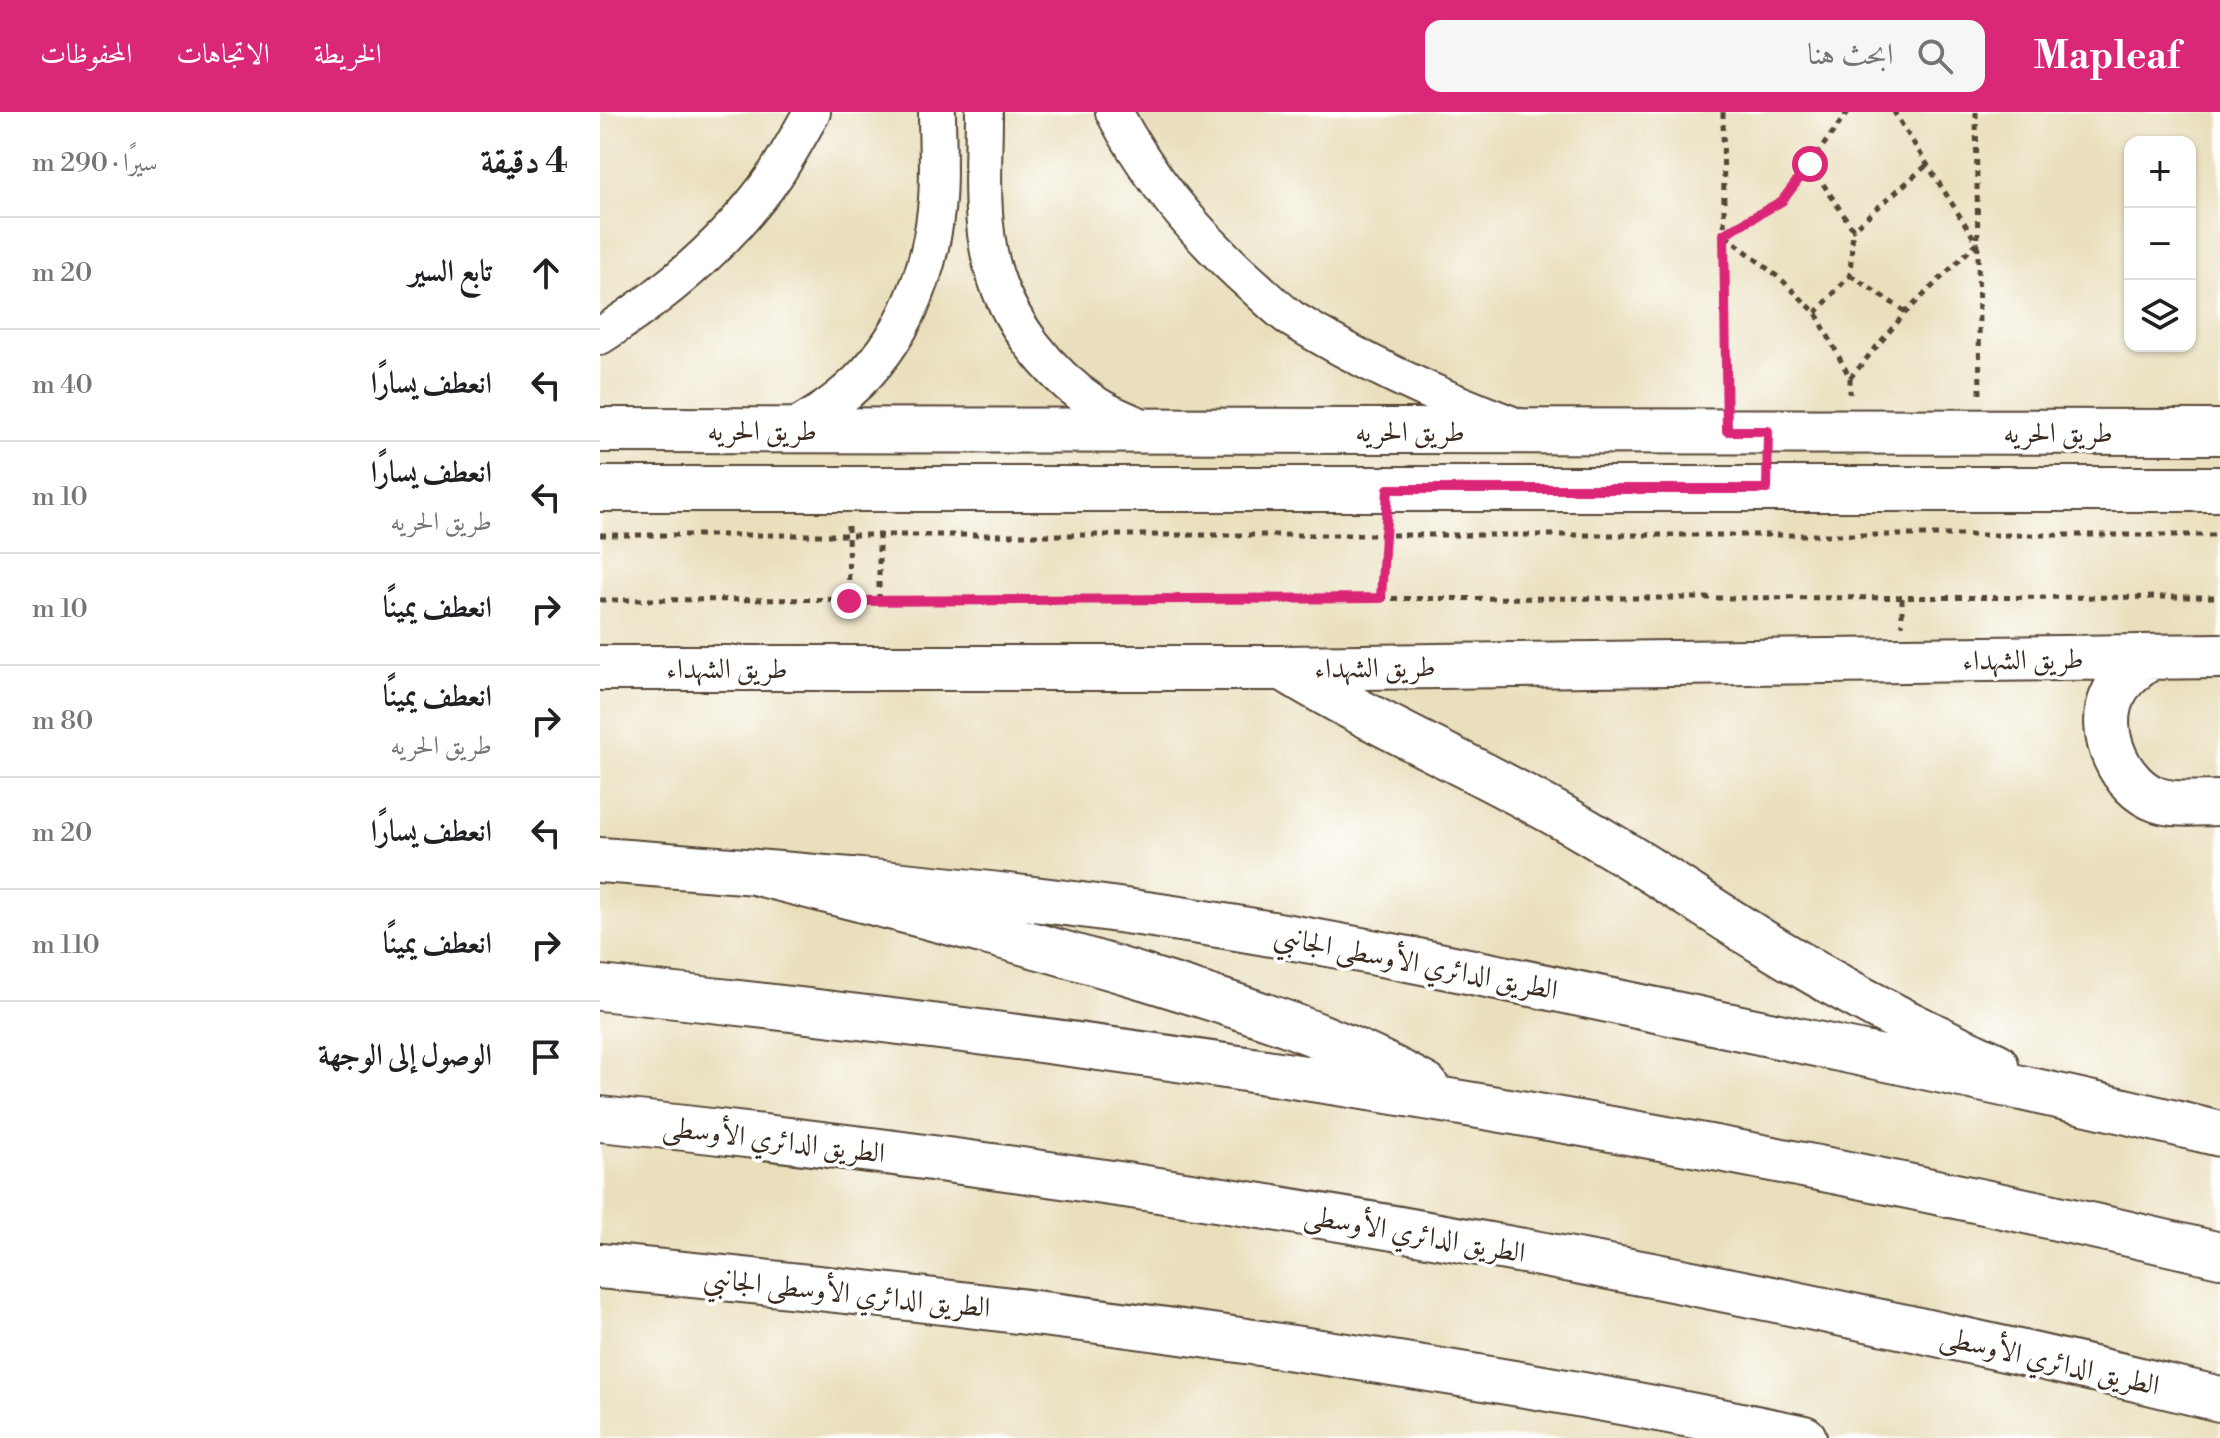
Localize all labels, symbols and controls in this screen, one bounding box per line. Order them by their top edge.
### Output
search box [1425,20,1985,92]
text: Mapleaf [2033,33,2180,80]
icon: search [1913,34,1957,78]
text: ابحث هنا [1807,36,1893,74]
text: المحفوظات [40,37,132,72]
text: الاتجاهات [176,37,270,72]
text: الخريطة [314,37,382,72]
map controls [2124,136,2196,352]
button: + [2124,136,2196,208]
text: 4 دقيقة [480,141,568,183]
route start [1792,146,1828,182]
text: سيرًا · 290 m [32,147,158,179]
button: − [2124,208,2196,280]
icon: ahead [524,251,568,295]
text: تابع السير [409,253,492,291]
text: 20 m [32,257,92,289]
button: layers [2124,280,2196,352]
icon: left [524,363,568,407]
text: انعطف يسارًا [371,365,492,403]
text: 40 m [32,369,93,401]
street label: طريق الحريه [707,414,817,449]
street label: طريق الحريه [1355,415,1465,450]
street label: طريق الحريه [2003,416,2113,451]
text: انعطف يسارًا [371,454,492,492]
icon: left [524,475,568,519]
text: 10 m [32,481,88,513]
text: طريق الحريه [390,506,492,538]
route end [831,583,867,619]
icon: right [524,587,568,631]
text: انعطف يمينًا [383,589,492,627]
text: 10 m [32,593,88,625]
street label: طريق الشهداء [1962,642,2084,679]
street label: طريق الشهداء [1314,650,1436,687]
street label: طريق الشهداء [666,652,788,687]
text: انعطف يمينًا [383,678,492,716]
icon: right [524,699,568,743]
text: 80 m [32,705,93,737]
text: طريق الحريه [390,730,492,762]
icon: left [524,811,568,855]
text: انعطف يسارًا [371,813,492,851]
text: 20 m [32,817,92,849]
street label: الطريق الدائري الأوسطى الجانبي [1270,917,1561,1014]
icon: right [524,923,568,967]
text: انعطف يمينًا [383,925,492,963]
text: 110 m [32,929,100,961]
icon: arrive [524,1035,568,1079]
text: الوصول إلى الوجهة [318,1037,492,1075]
street label: الطريق الدائري الأوسطى [660,1107,887,1175]
street label: الطريق الدائري الأوسطى [1301,1196,1528,1275]
street label: الطريق الدائري الأوسطى الجانبي [701,1259,992,1332]
street label: الطريق الدائري الأوسطى [1936,1317,2163,1408]

